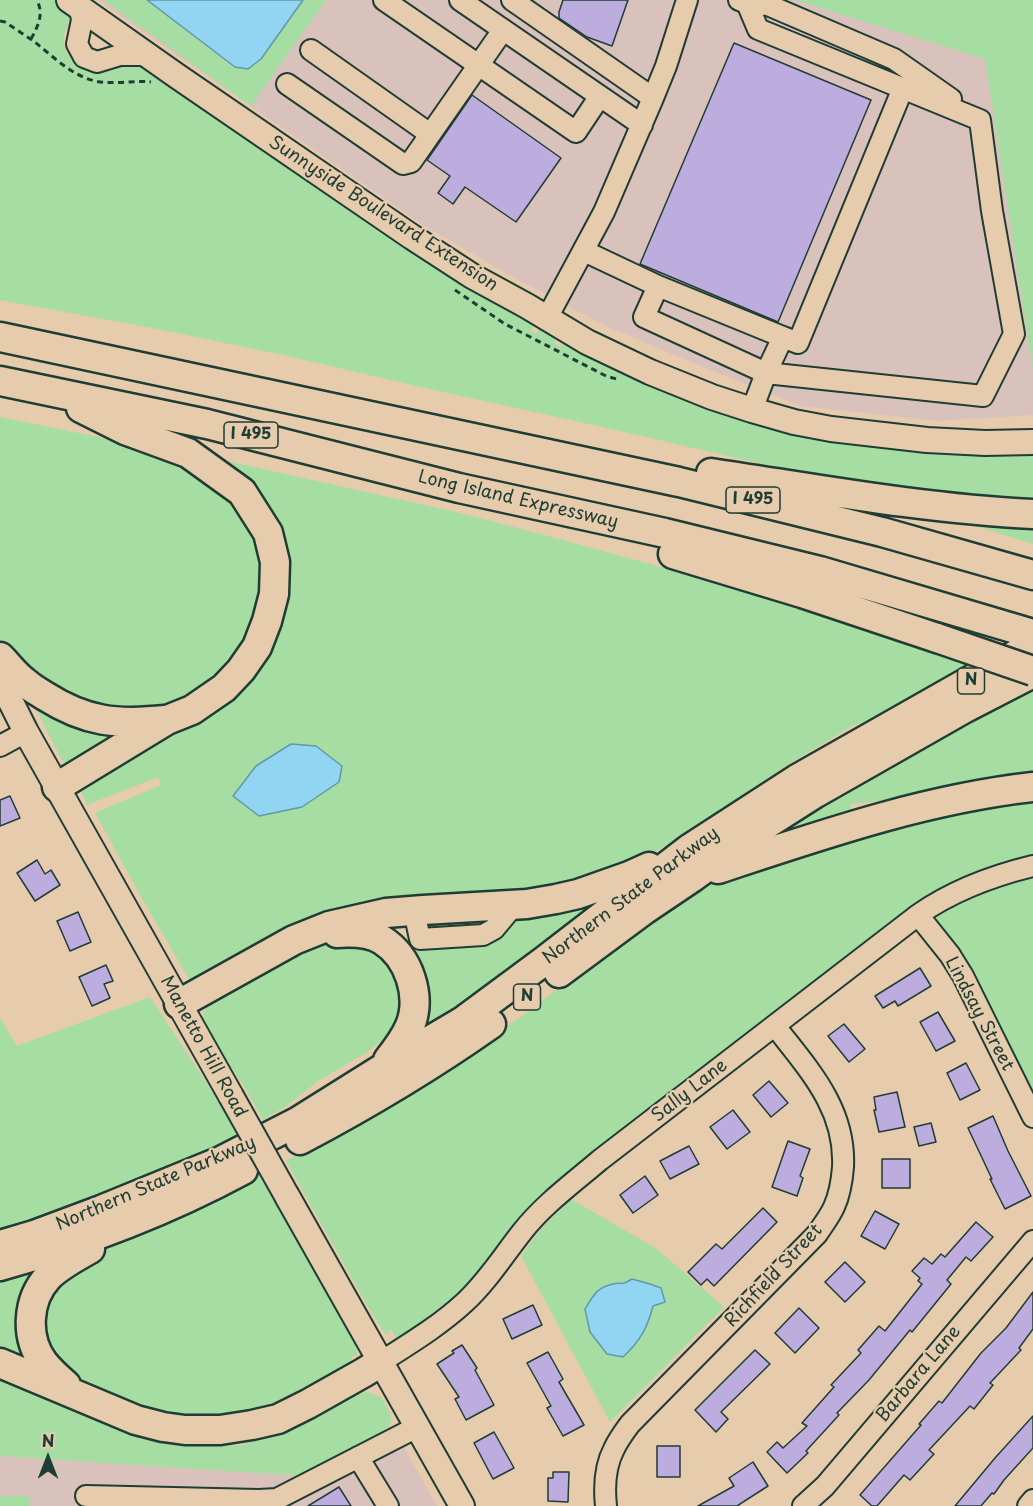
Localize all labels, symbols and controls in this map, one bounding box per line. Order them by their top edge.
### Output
street label: Sunnyside Boulevard Extension [264,132,502,296]
road number: I 495 [224,422,278,448]
street label: Long Island Expressway [416,466,620,534]
road number: I 495 [726,487,780,513]
road number: N [958,668,984,694]
street label: Northern State Parkway [539,823,723,969]
street label: Lindsay Street [940,953,1018,1075]
street label: Manetto Hill Road [155,972,251,1122]
road number: N [514,984,540,1010]
street label: Sally Lane [648,1055,732,1127]
street label: Northern State Parkway [53,1132,259,1236]
street label: Richfield Street [721,1220,827,1332]
street label: Barbara Lane [872,1321,966,1427]
north arrow [18,1428,78,1488]
text: N [42,1428,54,1452]

